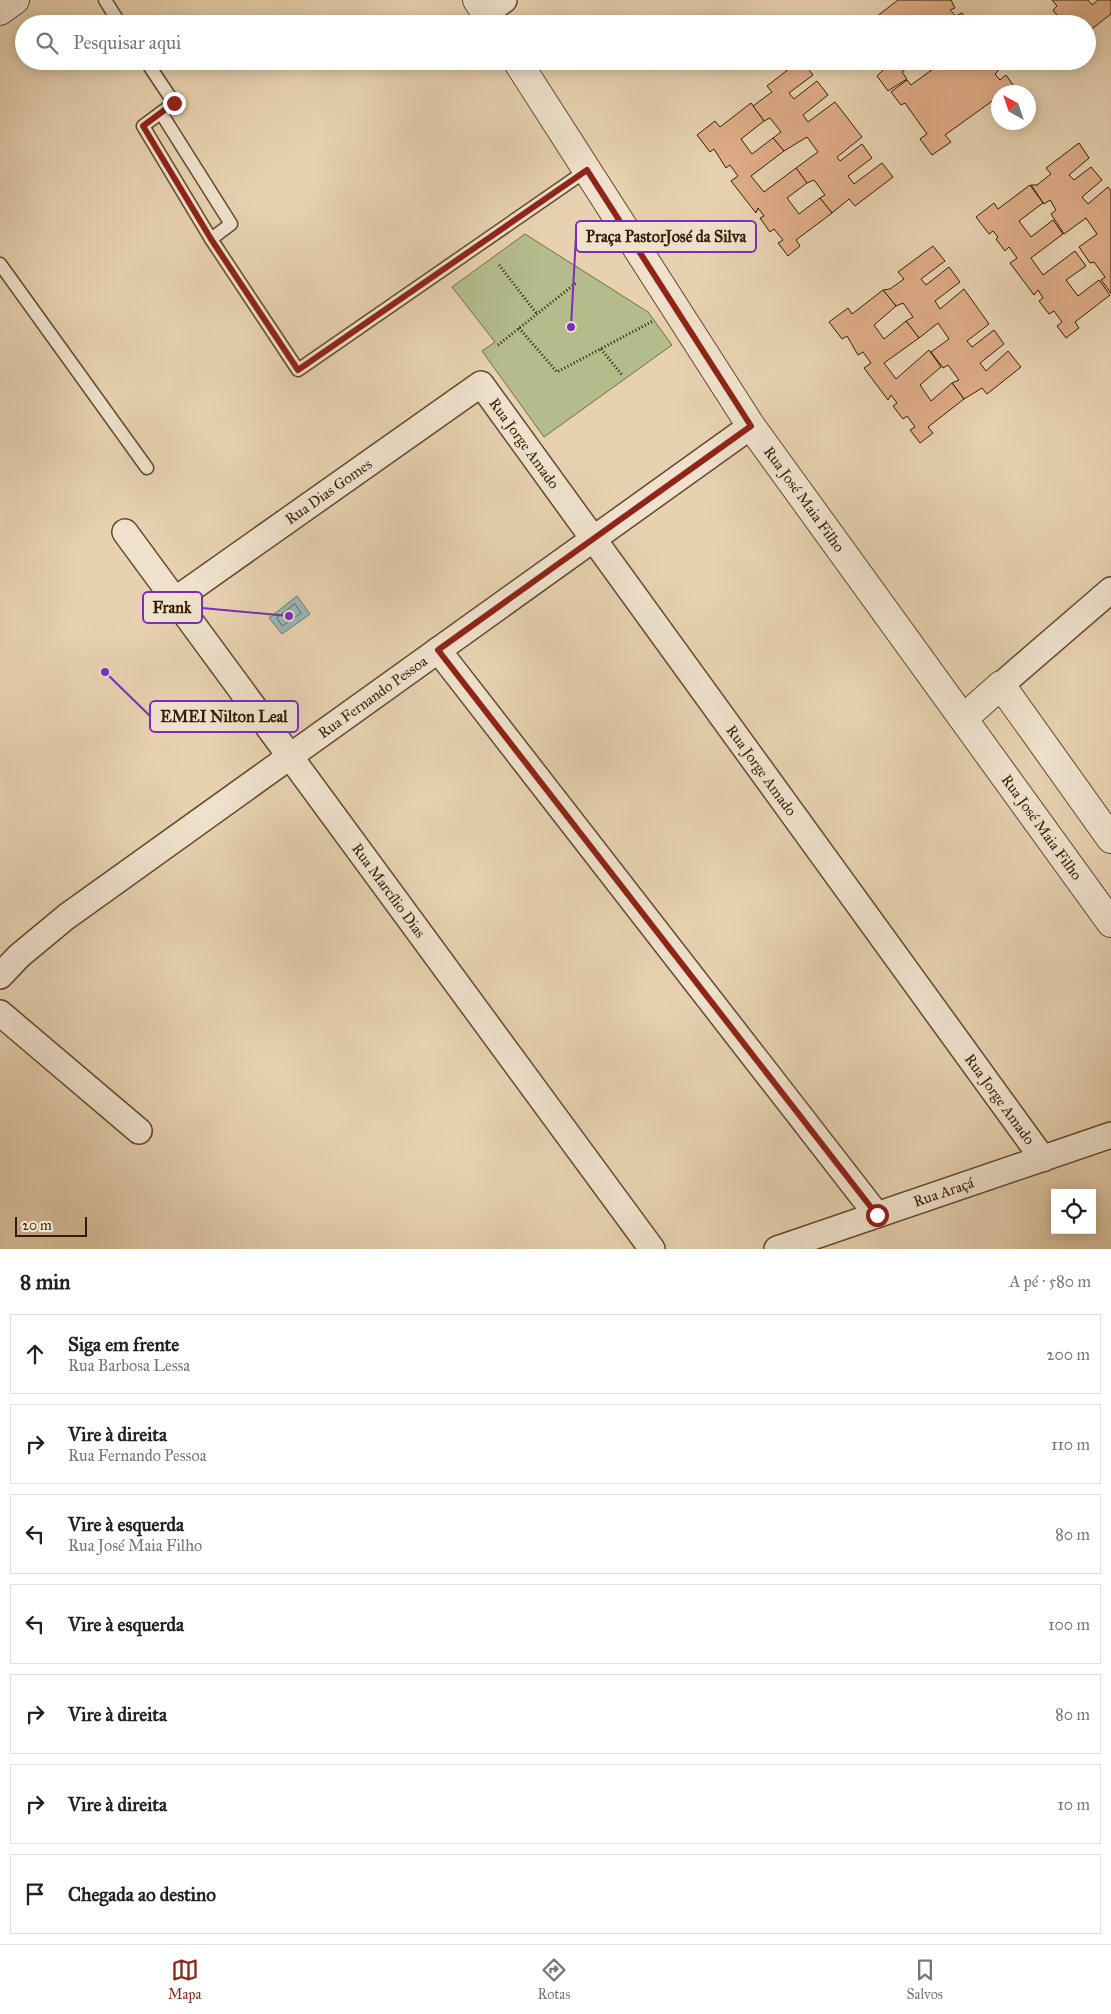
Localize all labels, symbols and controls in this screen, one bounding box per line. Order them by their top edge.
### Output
search box [15,15,1096,70]
icon: search [33,29,61,57]
text: Pesquisar aqui [73,31,181,54]
north arrow [991,85,1036,130]
route end [163,92,186,115]
callout: Praça PastorJosé da Silva [576,221,756,252]
text: Praça PastorJosé da Silva [586,227,747,247]
street label: Rua Jorge Amado [485,395,563,493]
street label: Rua José Maia Filho [760,443,848,556]
street label: Rua Dias Gomes [282,455,375,528]
callout: Frank [143,592,202,623]
text: Frank [153,598,192,617]
street label: Rua Fernando Pessoa [315,652,431,742]
callout: EMEI Nilton Leal [150,701,298,732]
text: EMEI Nilton Leal [160,707,288,726]
street label: Rua Jorge Amado [722,722,800,820]
street label: Rua José Maia Filho [997,771,1086,884]
street label: Rua Marcílio Dias [348,840,429,941]
street label: Rua Jorge Amado [961,1050,1039,1148]
street label: Rua Araçá [911,1173,977,1211]
map controls [1051,1189,1096,1234]
button: locate [1051,1189,1096,1234]
route start [866,1204,889,1227]
scale bar [15,1214,88,1237]
text: 20 m [22,1217,52,1234]
text: 8 min [20,1269,70,1295]
text: A pé · 580 m [1010,1272,1091,1291]
text: Siga em frente [68,1333,179,1356]
icon: ahead [21,1340,49,1368]
text: 200 m [1047,1345,1090,1364]
text: Rua Barbosa Lessa [68,1356,190,1375]
text: Vire à direita [68,1423,167,1446]
icon: right [21,1430,49,1458]
text: 110 m [1051,1435,1090,1454]
text: Rua Fernando Pessoa [68,1446,206,1465]
text: Vire à esquerda [68,1513,184,1536]
icon: left [21,1520,49,1548]
text: 80 m [1055,1525,1090,1544]
text: Rua José Maia Filho [68,1536,202,1555]
icon: left [21,1610,49,1638]
text: Vire à esquerda [68,1613,184,1636]
text: 100 m [1048,1615,1090,1634]
icon: right [21,1700,49,1728]
text: Vire à direita [68,1703,167,1726]
text: 80 m [1055,1705,1090,1724]
icon: right [21,1790,49,1818]
text: Vire à direita [68,1793,167,1816]
text: 10 m [1058,1795,1090,1814]
icon: arrive [21,1880,49,1908]
text: Chegada ao destino [68,1883,216,1906]
tab: Mapa [168,1956,201,2003]
tab: Rotas [537,1956,570,2003]
tab: Salvos [906,1956,943,2003]

